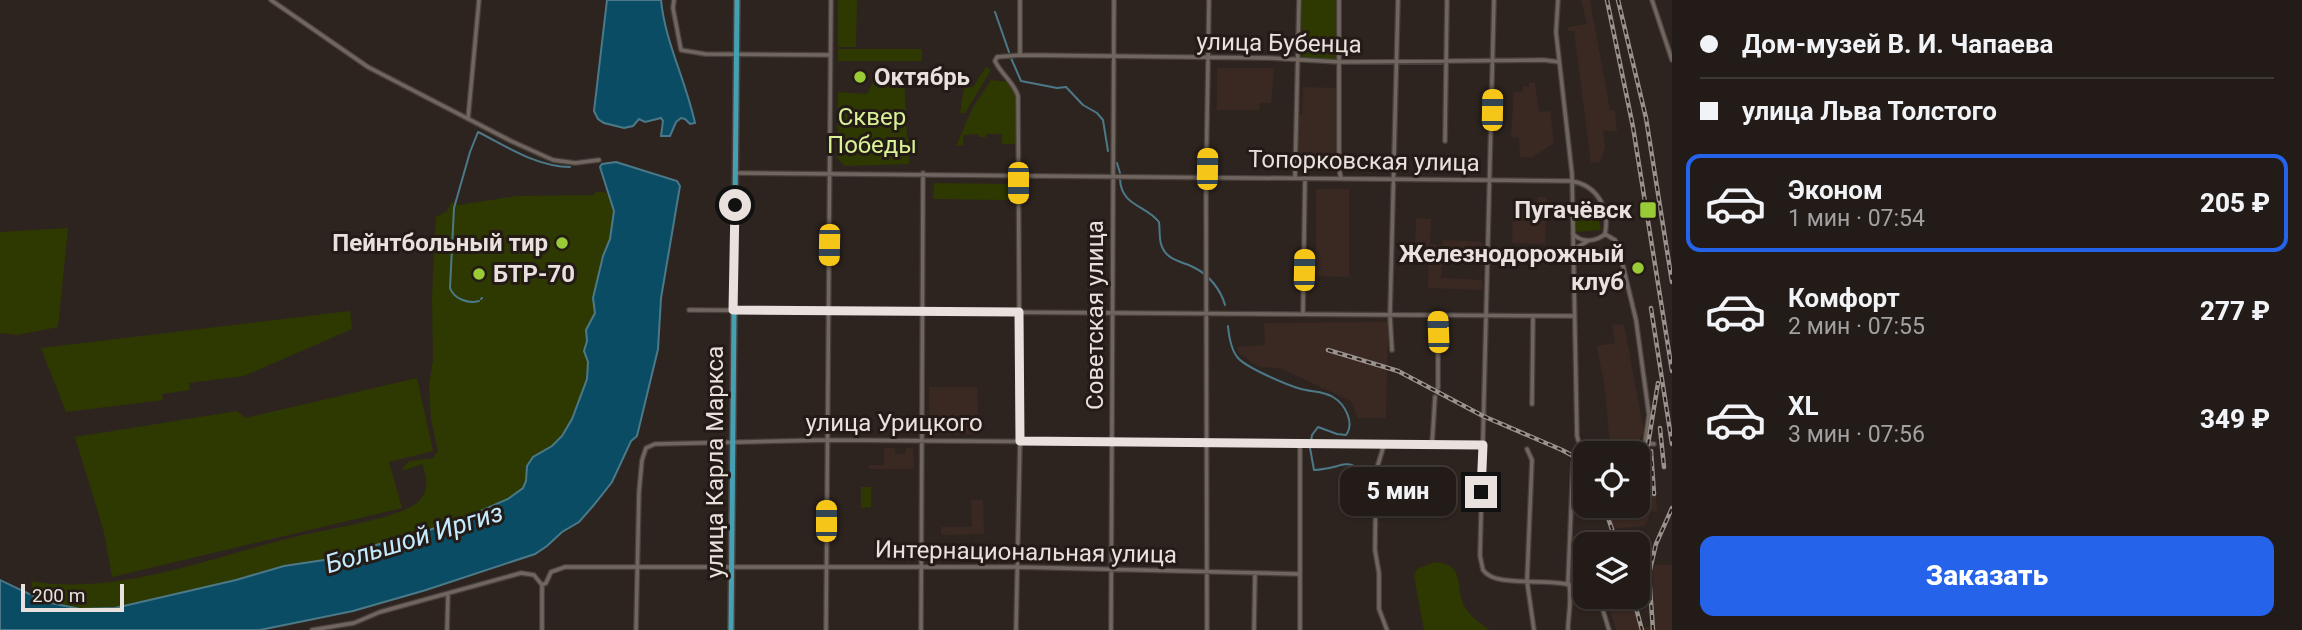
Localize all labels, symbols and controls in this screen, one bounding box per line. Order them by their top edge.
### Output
street label: улица Бубенца [1196,28,1362,58]
text: Дом-музей В. И. Чапаева [1742,29,2054,59]
place label: Октябрь [874,63,970,91]
marker: Октябрь [852,69,868,85]
car [1482,89,1503,131]
text: улица Льва Толстого [1742,96,1997,126]
park label: Сквер Победы [827,103,917,159]
street label: Топорковская улица [1248,145,1480,177]
car [1197,148,1218,190]
car [1008,162,1029,204]
icon: car [1704,172,1767,235]
text: Эконом [1788,175,1883,205]
text: 205 ₽ [2200,188,2270,218]
route start [719,189,751,221]
place label: Пугачёвск [1514,196,1632,224]
marker: Пугачёвск [1638,200,1658,220]
text: 1 мин · 07:54 [1788,205,1925,232]
street label: Советская улица [1081,220,1109,410]
car [819,224,840,266]
place label: Пейнтбольный тир [332,229,548,257]
marker: Пейнтбольный тир [554,235,570,251]
place label: Железнодорожный клуб [1399,240,1624,296]
car [1294,249,1315,291]
place label: БТР-70 [493,260,575,288]
marker: Железнодорожный клуб [1630,260,1646,276]
marker: БТР-70 [471,266,487,282]
icon: car [1704,280,1767,343]
text: Комфорт [1788,283,1900,313]
text: 277 ₽ [2200,296,2270,326]
car [1427,311,1450,353]
text: 2 мин · 07:55 [1788,313,1925,340]
street label: улица Карла Маркса [701,346,729,578]
icon: car [1704,388,1767,451]
text: XL [1788,391,1819,421]
text: 349 ₽ [2200,404,2270,434]
street label: улица Урицкого [805,409,983,437]
text: 3 мин · 07:56 [1788,421,1925,448]
map controls [1573,441,1650,609]
button: locate [1573,441,1650,518]
callout: 5 мин [1341,468,1456,516]
route end [1465,476,1497,508]
text: 5 мин [1367,478,1429,505]
water label: Большой Иргиз [321,497,507,579]
car [816,500,837,542]
button: layers [1573,532,1650,609]
street label: Интернациональная улица [875,535,1177,569]
button: Заказать [1700,536,2274,616]
scale bar [21,581,124,613]
text: 200 m [32,584,85,607]

